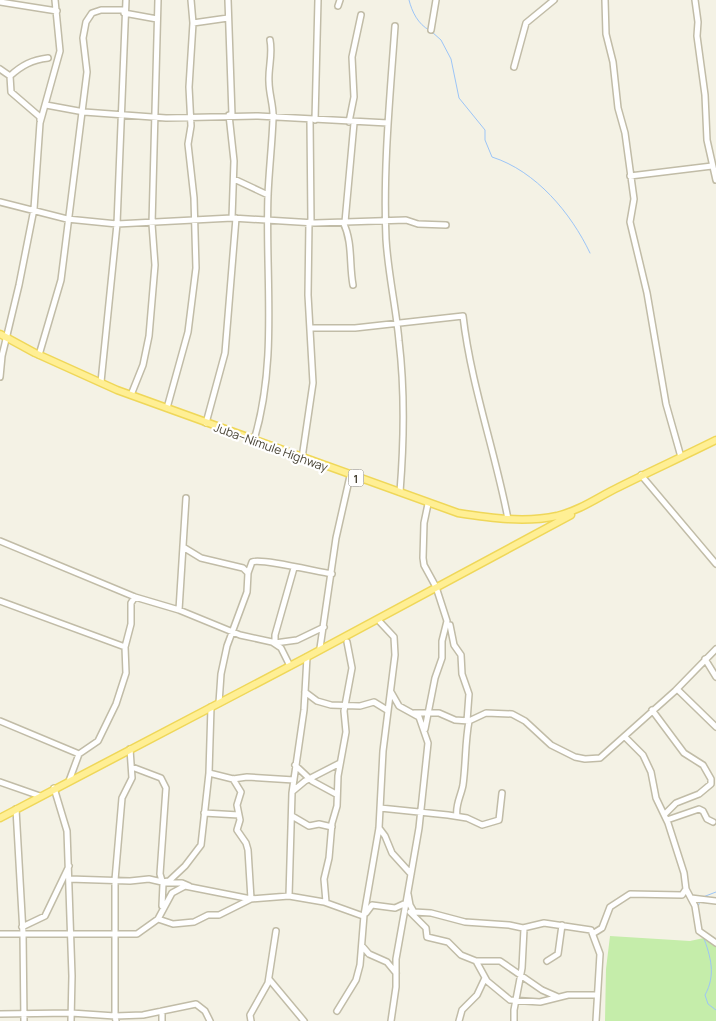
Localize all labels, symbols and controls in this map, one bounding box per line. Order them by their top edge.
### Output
street label: Juba–Nimule Highway [212,418,331,476]
road number: 1 [348,469,364,486]

